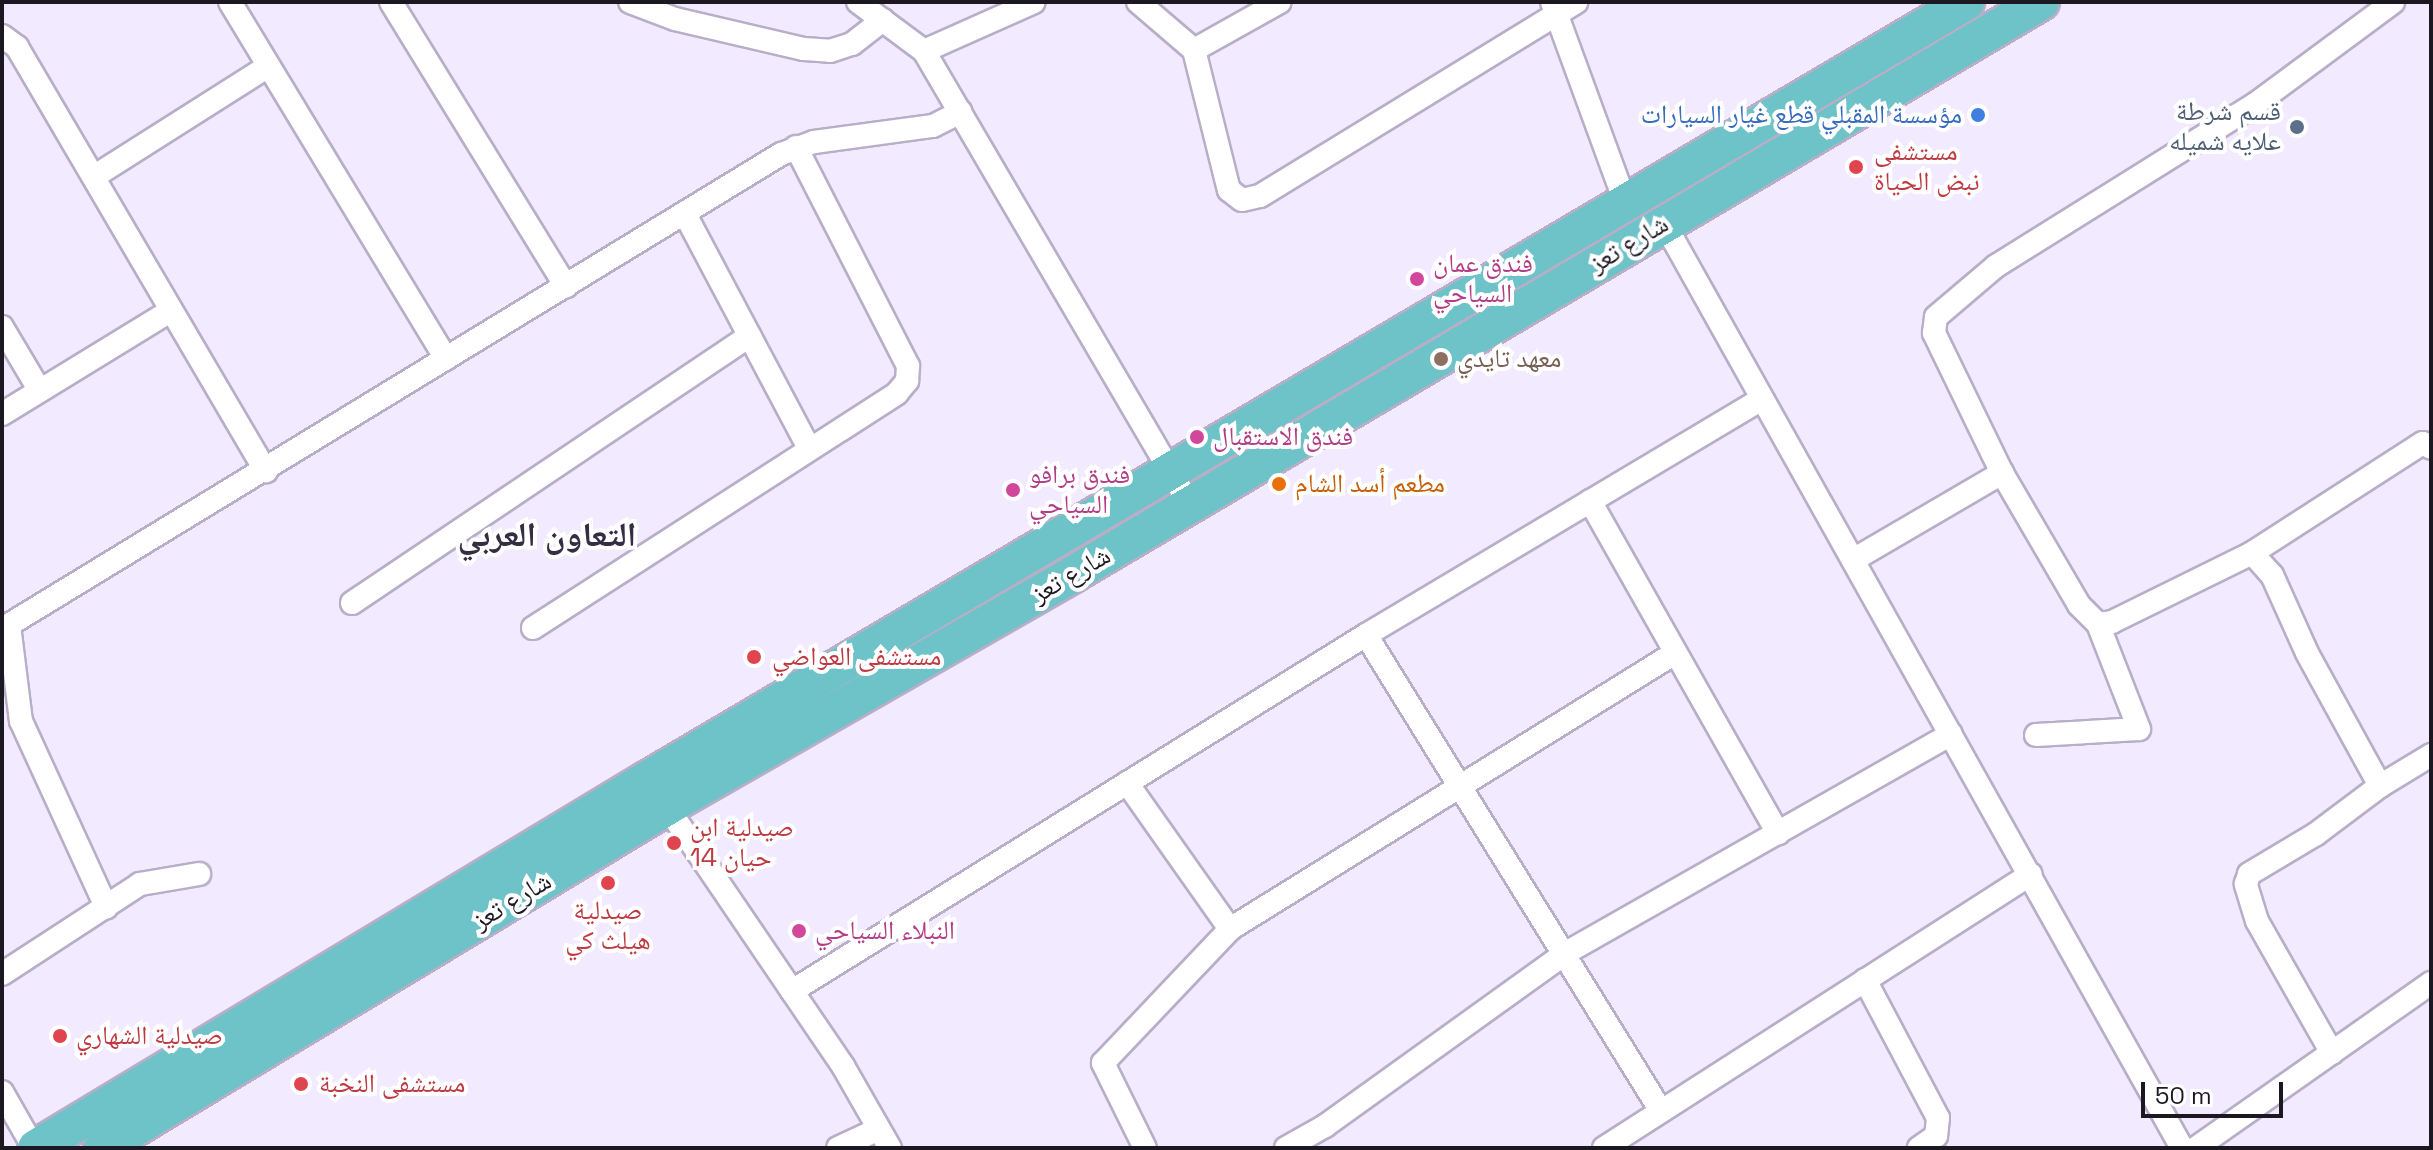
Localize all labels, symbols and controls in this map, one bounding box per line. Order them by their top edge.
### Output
place label: قسم شرطة علايه شميله [2169,96,2281,158]
place label: مؤسسة المقبلي قطع غيار السيارات [1641,99,1962,131]
marker: مؤسسة المقبلي قطع غيار السيارات [1969,106,1987,124]
marker: قسم شرطة علايه شميله [2288,118,2306,136]
place label: مستشفى نبض الحياة [1874,136,1980,198]
marker: مستشفى نبض الحياة [1845,156,1867,178]
street label: شارع تعز [1584,208,1674,280]
place label: فندق عمان السياحي [1433,248,1533,310]
marker: فندق عمان السياحي [1408,270,1426,288]
place label: معهد تايدي [1457,343,1561,375]
marker: معهد تايدي [1432,350,1450,368]
place label: فندق الاستقبال [1213,421,1353,453]
marker: فندق الاستقبال [1188,428,1206,446]
place label: فندق برافو السياحي [1029,459,1130,520]
place label: مطعم أسد الشام [1295,468,1445,500]
marker: مطعم أسد الشام [1270,475,1288,493]
marker: فندق برافو السياحي [1004,481,1022,499]
district label: التعاون العربي [458,515,636,555]
street label: شارع تعز [1026,540,1116,610]
place label: مستشفى العواضي [772,641,941,673]
marker: مستشفى العواضي [743,646,765,668]
place label: صيدلية ابن حيان 14 [690,812,794,874]
marker: صيدلية ابن حيان 14 [665,834,683,852]
street label: شارع تعز [467,865,557,937]
marker: صيدلية هيلث كي [599,874,617,892]
place label: صيدلية هيلث كي [565,895,651,956]
place label: النبلاء السياحي [815,915,955,947]
marker: النبلاء السياحي [790,922,808,940]
place label: صيدلية الشهاري [76,1020,223,1052]
marker: صيدلية الشهاري [51,1027,69,1045]
scale bar [2145,1066,2287,1116]
place label: مستشفى النخبة [319,1068,465,1100]
marker: مستشفى النخبة [290,1073,312,1095]
text: 50 m [2155,1080,2212,1111]

